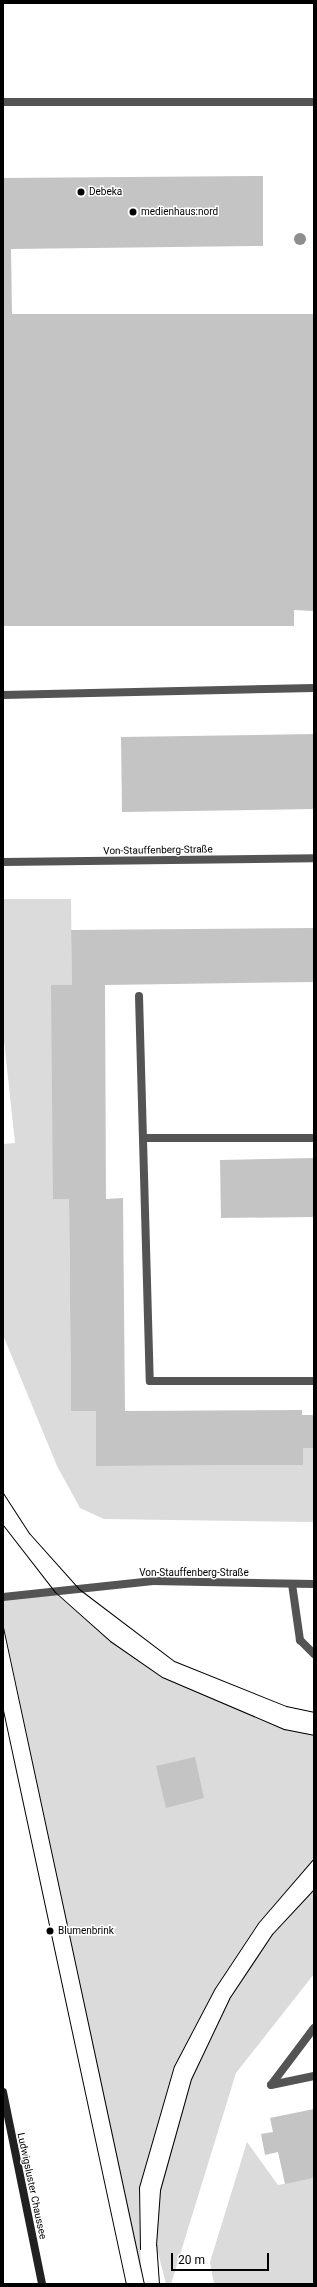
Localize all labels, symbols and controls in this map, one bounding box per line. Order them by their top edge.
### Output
place label: Debeka [89,186,122,198]
marker: Debeka [76,187,86,197]
place label: medienhaus:nord [141,206,218,218]
marker: medienhaus:nord [128,207,138,217]
street label: Von-Stauffenberg-Straße [103,843,213,857]
street label: Von-Stauffenberg-Straße [139,1567,249,1579]
place label: Blumenbrink [58,1925,114,1937]
marker: Blumenbrink [45,1926,55,1936]
street label: Ludwigsluster Chaussee [15,2132,49,2240]
scale bar [173,2245,271,2271]
text: 20 m [178,2253,205,2267]

